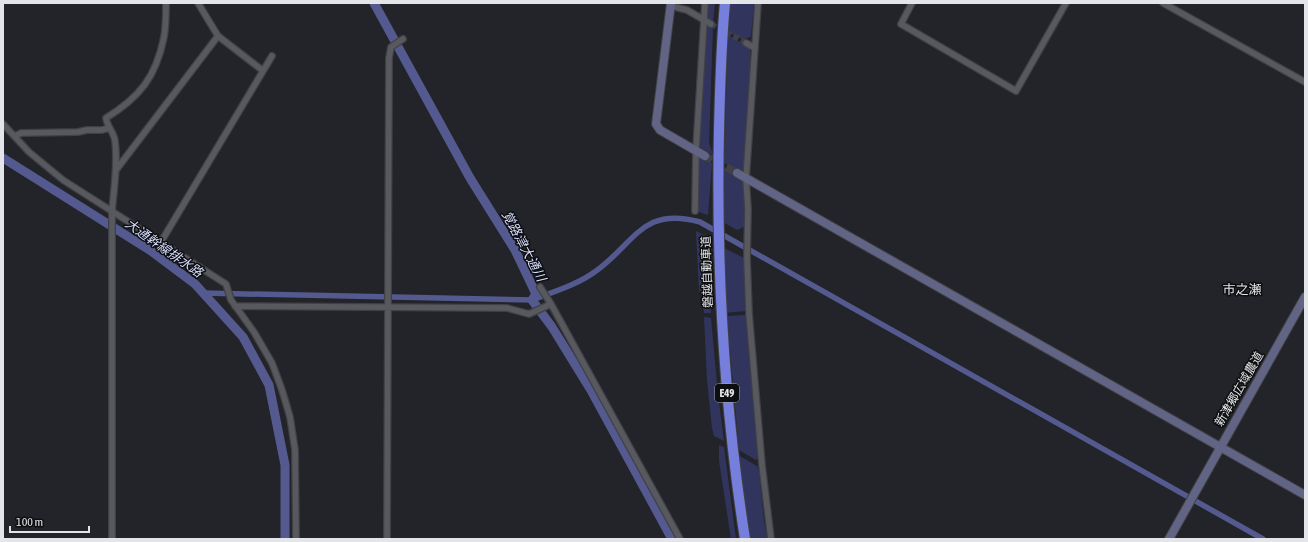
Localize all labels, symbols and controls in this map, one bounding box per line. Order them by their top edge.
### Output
water label: 覚路津大通川 [499,208,550,286]
water label: 大通幹線排水路 [122,216,206,281]
street label: 磐越自動車道 [699,236,715,308]
district label: 市之瀬 [1222,282,1262,297]
street label: 新津郷広域農道 [1212,349,1266,429]
road number: E49 [715,384,739,402]
scale bar [10,508,89,534]
text: 100 m [16,515,43,529]

